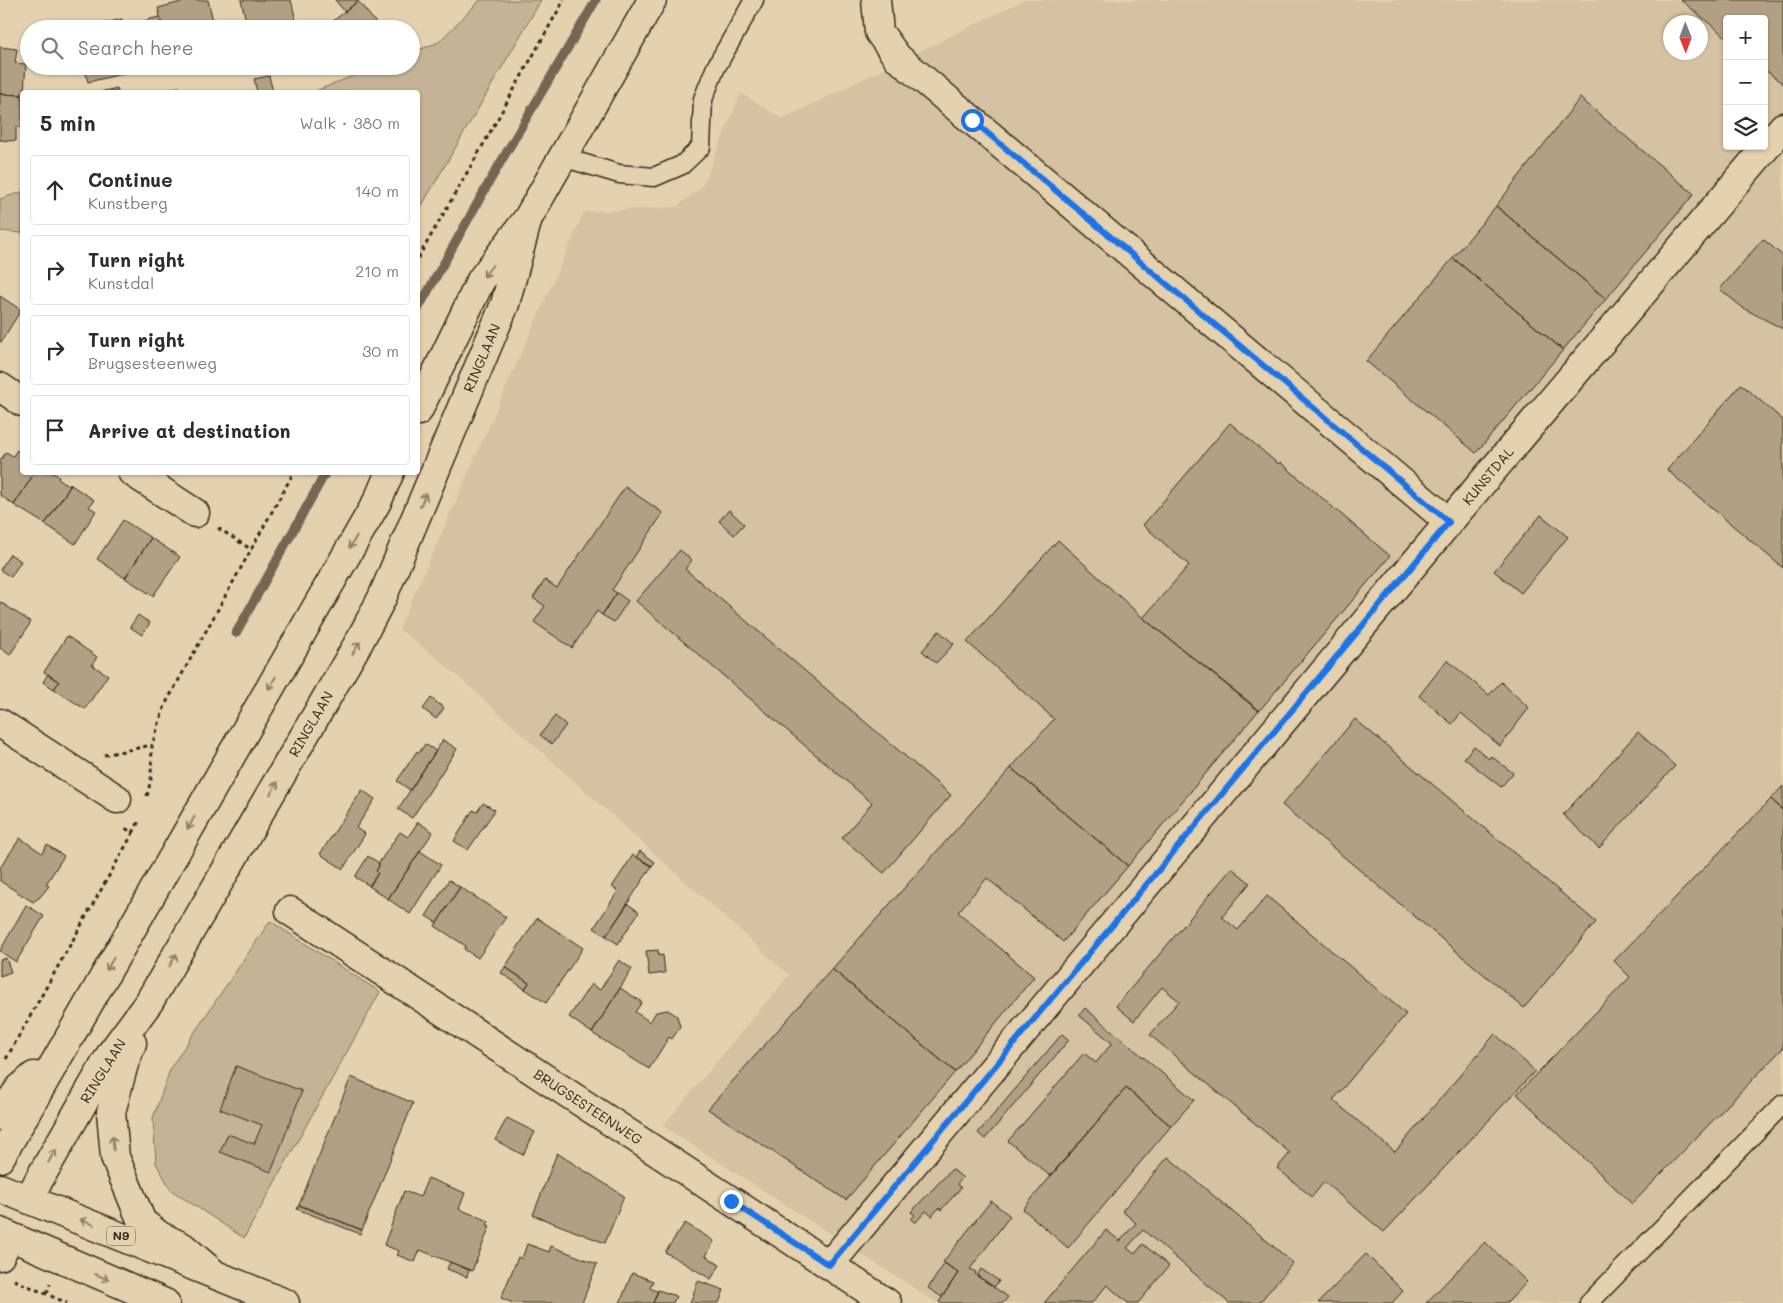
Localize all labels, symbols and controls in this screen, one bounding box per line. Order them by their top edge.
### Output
north arrow [1663,15,1708,60]
map controls [1723,15,1768,150]
button: + [1723,15,1768,60]
search box [20,20,420,75]
icon: search [38,34,66,62]
text: Search here [78,35,194,60]
button: − [1723,60,1768,105]
button: layers [1723,105,1768,150]
text: 5 min [40,109,96,136]
route start [961,109,984,132]
text: Walk · 380 m [299,112,400,133]
text: Continue [88,167,173,192]
icon: ahead [41,176,69,204]
text: 140 m [355,180,399,201]
text: Kunstberg [88,192,168,213]
text: Turn right [88,247,185,272]
icon: right [41,256,69,284]
text: 210 m [355,260,399,281]
one-way arrow [483,264,494,277]
text: Kunstdal [88,272,154,293]
street label: RINGLAAN [459,321,505,395]
text: Turn right [88,327,185,352]
icon: right [41,336,69,364]
text: 30 m [362,340,399,361]
text: Brugsesteenweg [88,352,217,373]
icon: arrive [41,416,69,444]
text: Arrive at destination [88,418,291,443]
street label: KUNSTDAL [1458,442,1518,509]
one-way arrow [419,493,428,508]
one-way arrow [348,534,358,548]
one-way arrow [351,641,361,656]
one-way arrow [267,675,277,690]
street label: RINGLAAN [284,687,337,760]
one-way arrow [269,782,279,796]
one-way arrow [185,816,195,830]
one-way arrow [169,953,179,968]
one-way arrow [105,957,115,971]
street label: RINGLAAN [75,1035,130,1107]
street label: BRUGSESTEENWEG [530,1064,646,1149]
one-way arrow [109,1135,118,1151]
one-way arrow [48,1149,58,1164]
route end [720,1190,743,1213]
one-way arrow [80,1217,95,1227]
road number: N9 [107,1226,135,1246]
one-way arrow [94,1273,109,1282]

